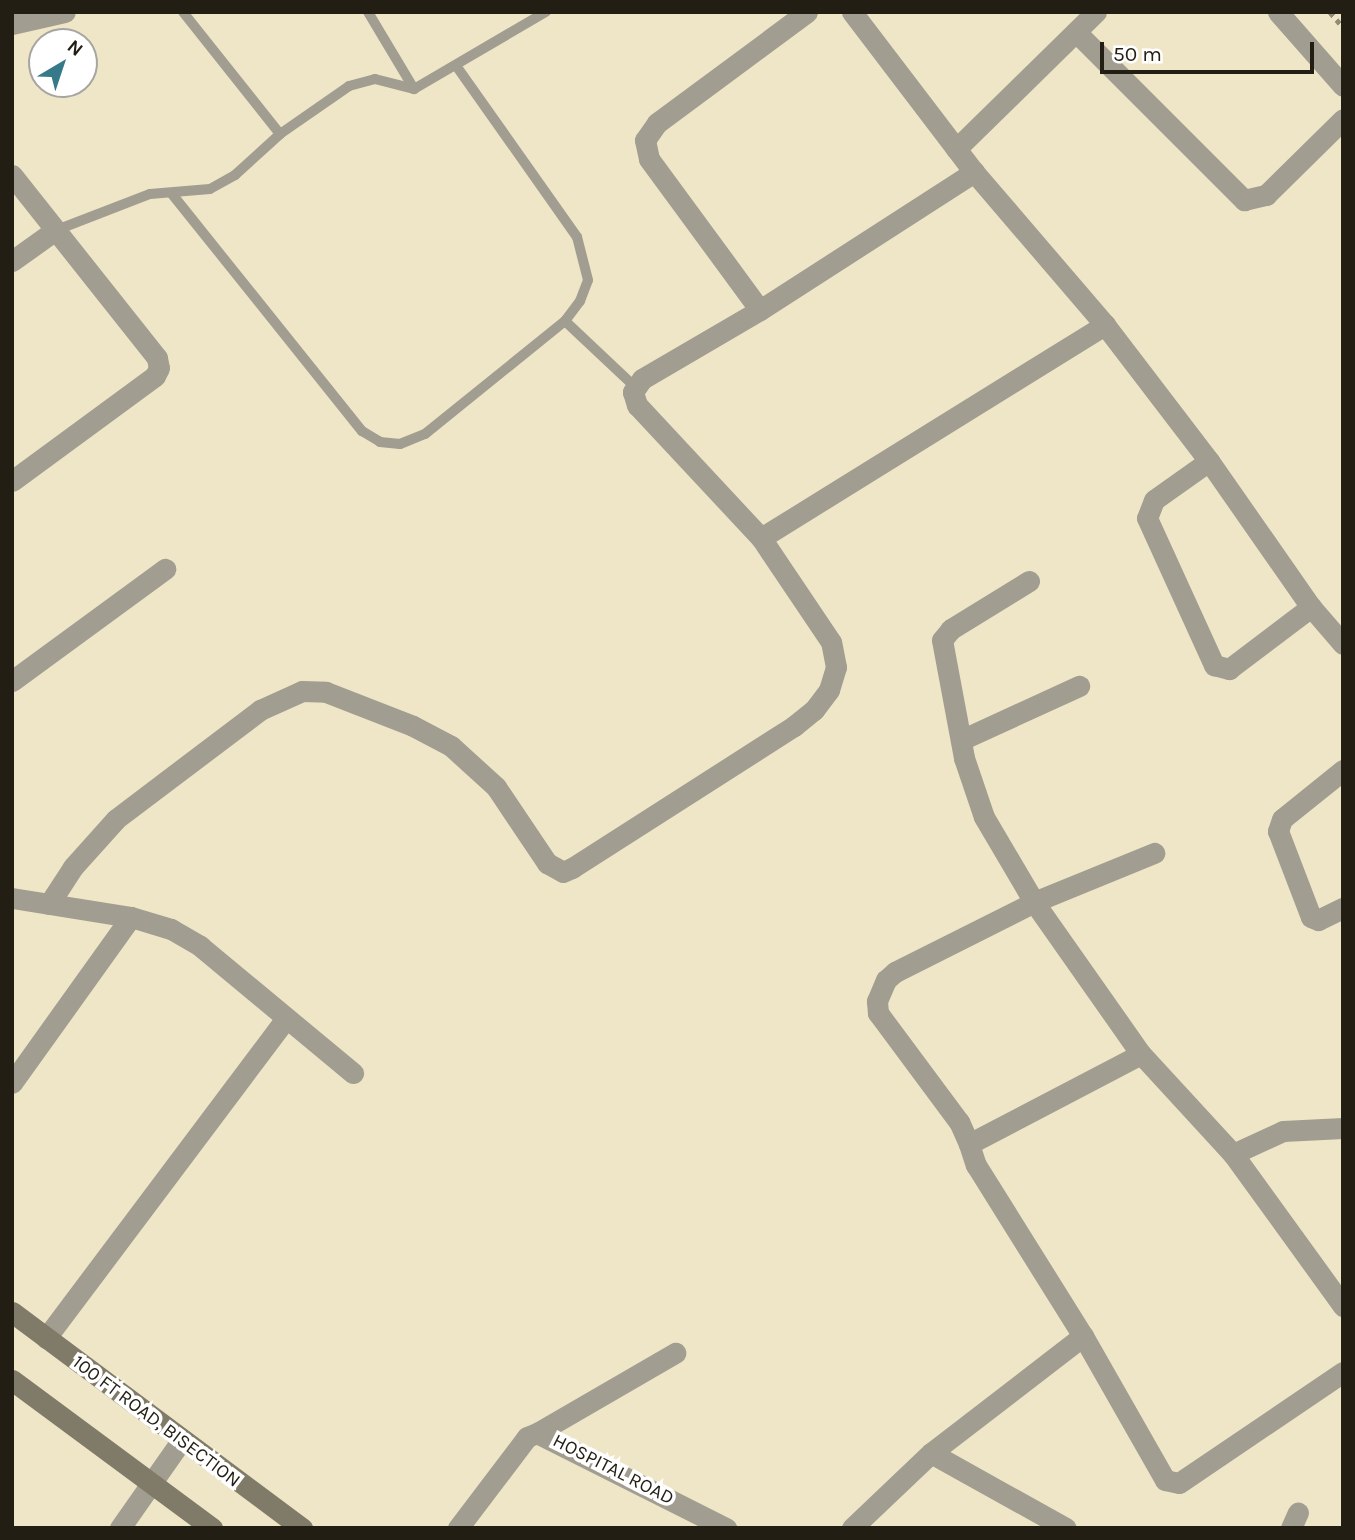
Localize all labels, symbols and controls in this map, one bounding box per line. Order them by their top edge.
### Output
north arrow [28,28,98,98]
scale bar [1103,28,1316,72]
text: N [63,35,87,61]
text: 50 m [1113,42,1162,66]
street label: 100 FT ROAD, BISECTION [68,1351,244,1493]
street label: HOSPITAL ROAD [549,1430,677,1510]

